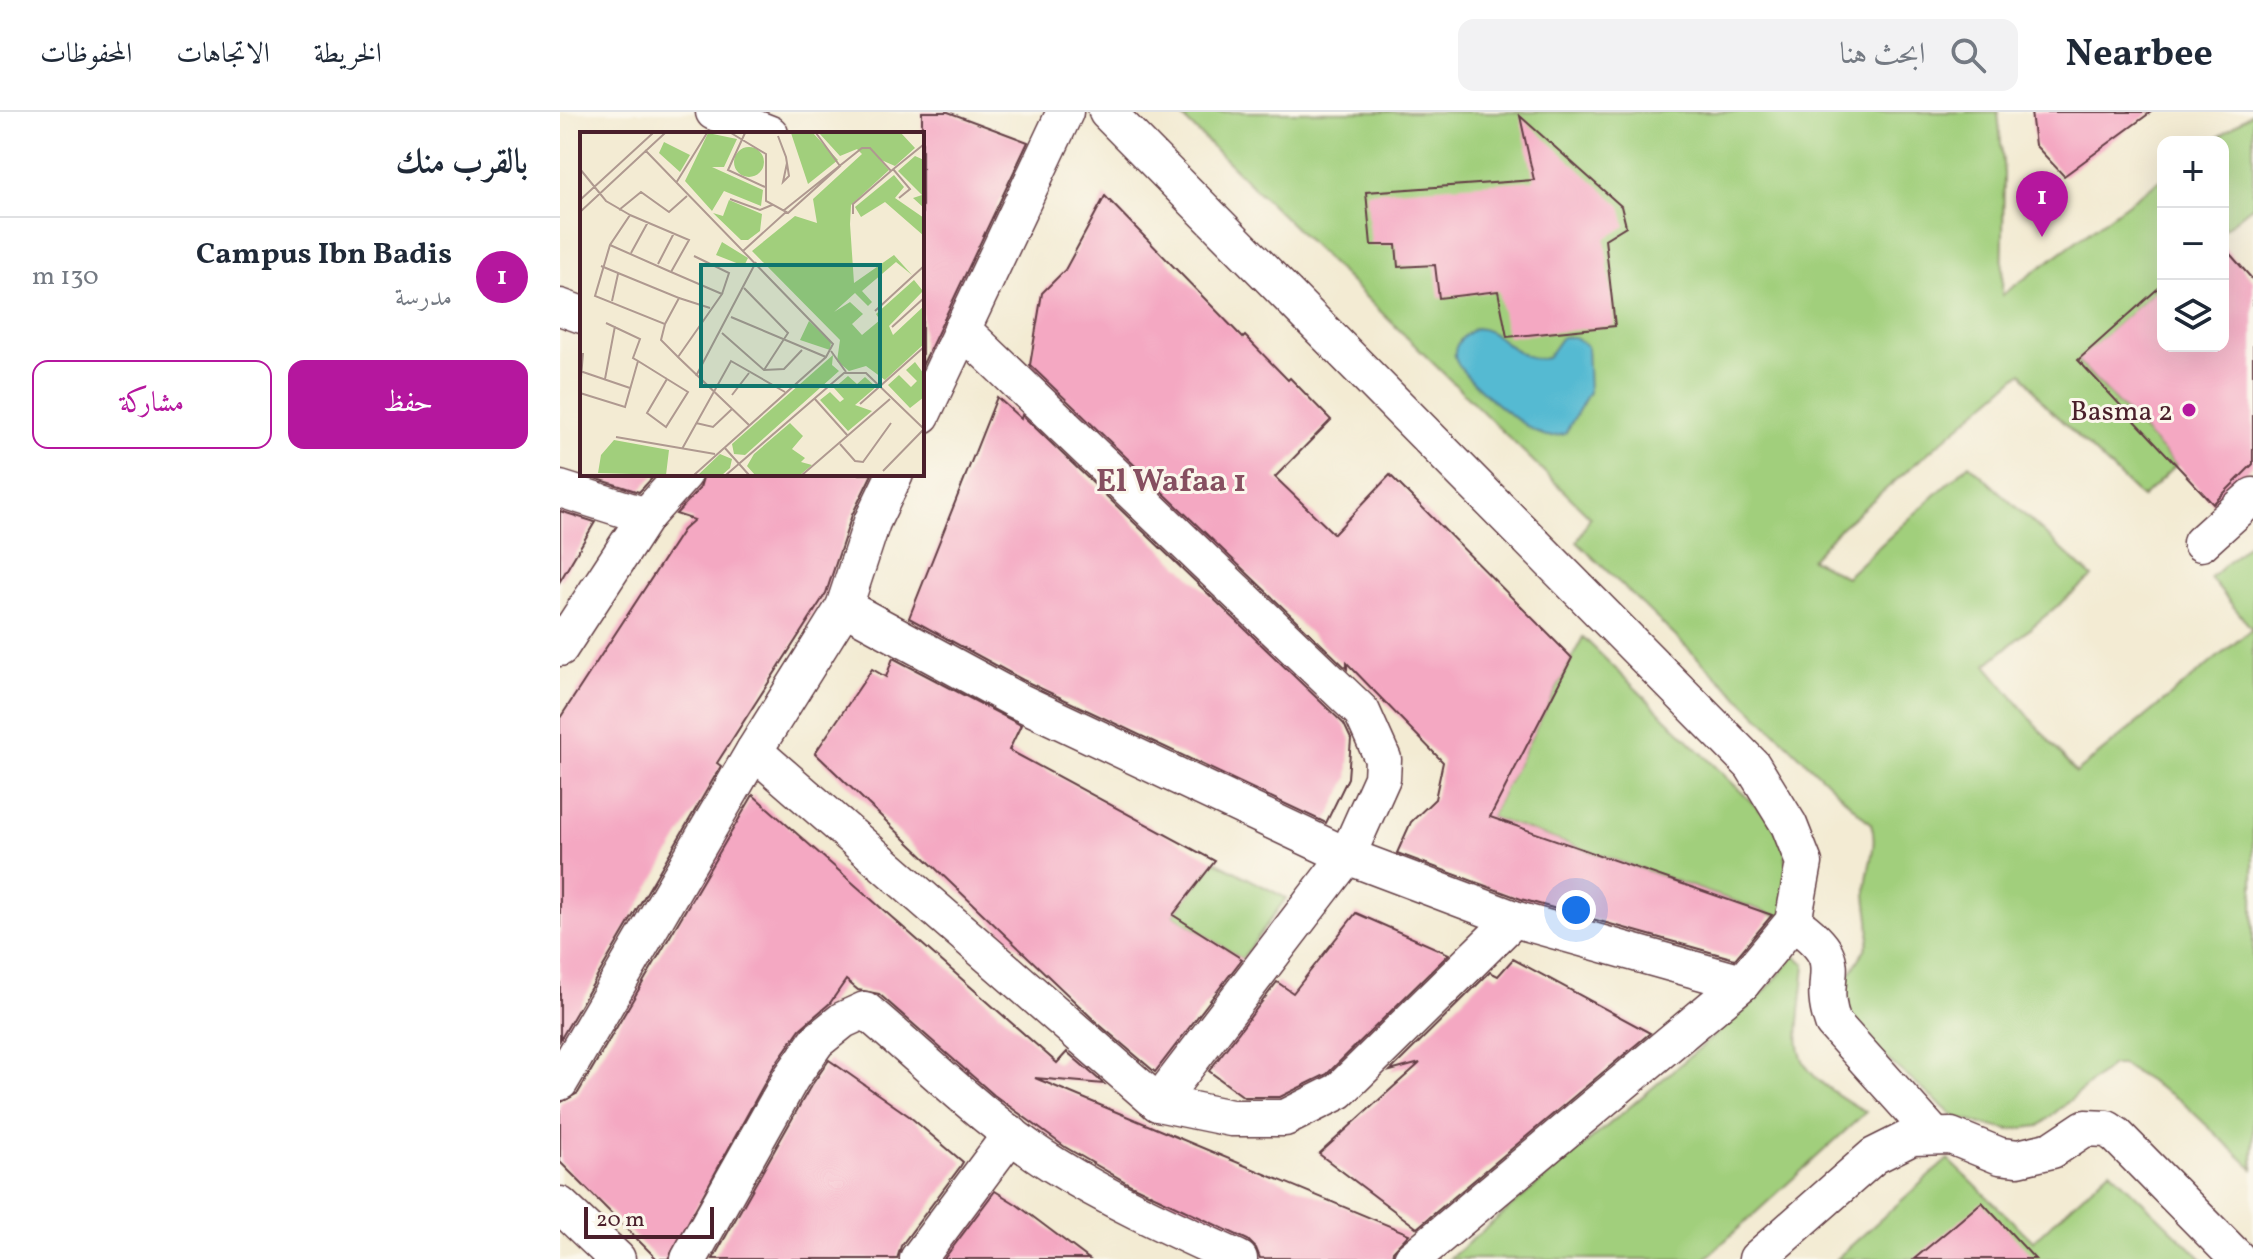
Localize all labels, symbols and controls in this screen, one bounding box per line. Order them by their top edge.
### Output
search box [1458,19,2018,91]
text: Nearbee [2066,29,2213,82]
icon: search [1946,33,1990,77]
text: ابحث هنا [1840,34,1926,76]
text: المحفوظات [40,35,132,74]
text: الاتجاهات [176,35,270,74]
text: الخريطة [314,35,382,74]
inset map [580,132,924,476]
map controls [2157,136,2229,352]
button: + [2157,136,2229,208]
text: بالقرب منك [396,140,528,187]
pin: 1 [2016,171,2068,237]
button: − [2157,208,2229,280]
text: Campus Ibn Badis [196,234,452,276]
text: 130 m [32,259,99,295]
text: 1 [497,259,507,295]
text: مدرسة [395,280,452,316]
button: layers [2157,280,2229,352]
button: مشاركة [32,360,272,449]
button: حفظ [288,360,528,449]
place label: Basma 2 [2070,393,2173,432]
marker: Basma 2 [2180,401,2198,419]
district label: El Wafaa 1 [1096,461,1246,505]
your location [1556,890,1596,930]
scale bar [584,1203,714,1239]
text: 20 m [596,1205,645,1236]

